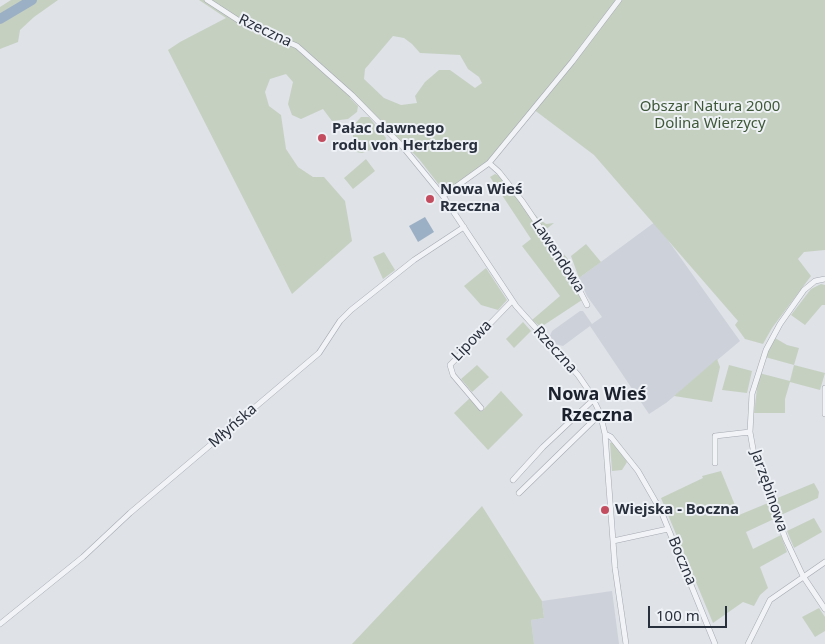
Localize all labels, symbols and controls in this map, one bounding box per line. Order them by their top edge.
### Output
street label: Rzeczna [235,11,295,51]
park label: Obszar Natura 2000 Dolina Wierzycy [640,98,780,133]
place label: Pałac dawnego rodu von Hertzberg [332,120,478,155]
marker: Pałac dawnego rodu von Hertzberg [316,132,328,144]
place label: Nowa Wieś Rzeczna [440,181,522,216]
marker: Nowa Wieś Rzeczna [424,193,436,205]
street label: Lawendowa [528,216,588,296]
street label: Lipowa [448,317,496,365]
street label: Rzeczna [529,323,581,377]
district label: Nowa Wieś Rzeczna [548,384,646,426]
street label: Młyńska [205,400,261,452]
street label: Jarzębinowa [747,448,791,534]
place label: Wiejska - Boczna [615,501,739,519]
marker: Wiejska - Boczna [599,504,611,516]
street label: Boczna [664,534,700,588]
scale bar [650,596,729,628]
text: 100 m [656,605,700,625]

